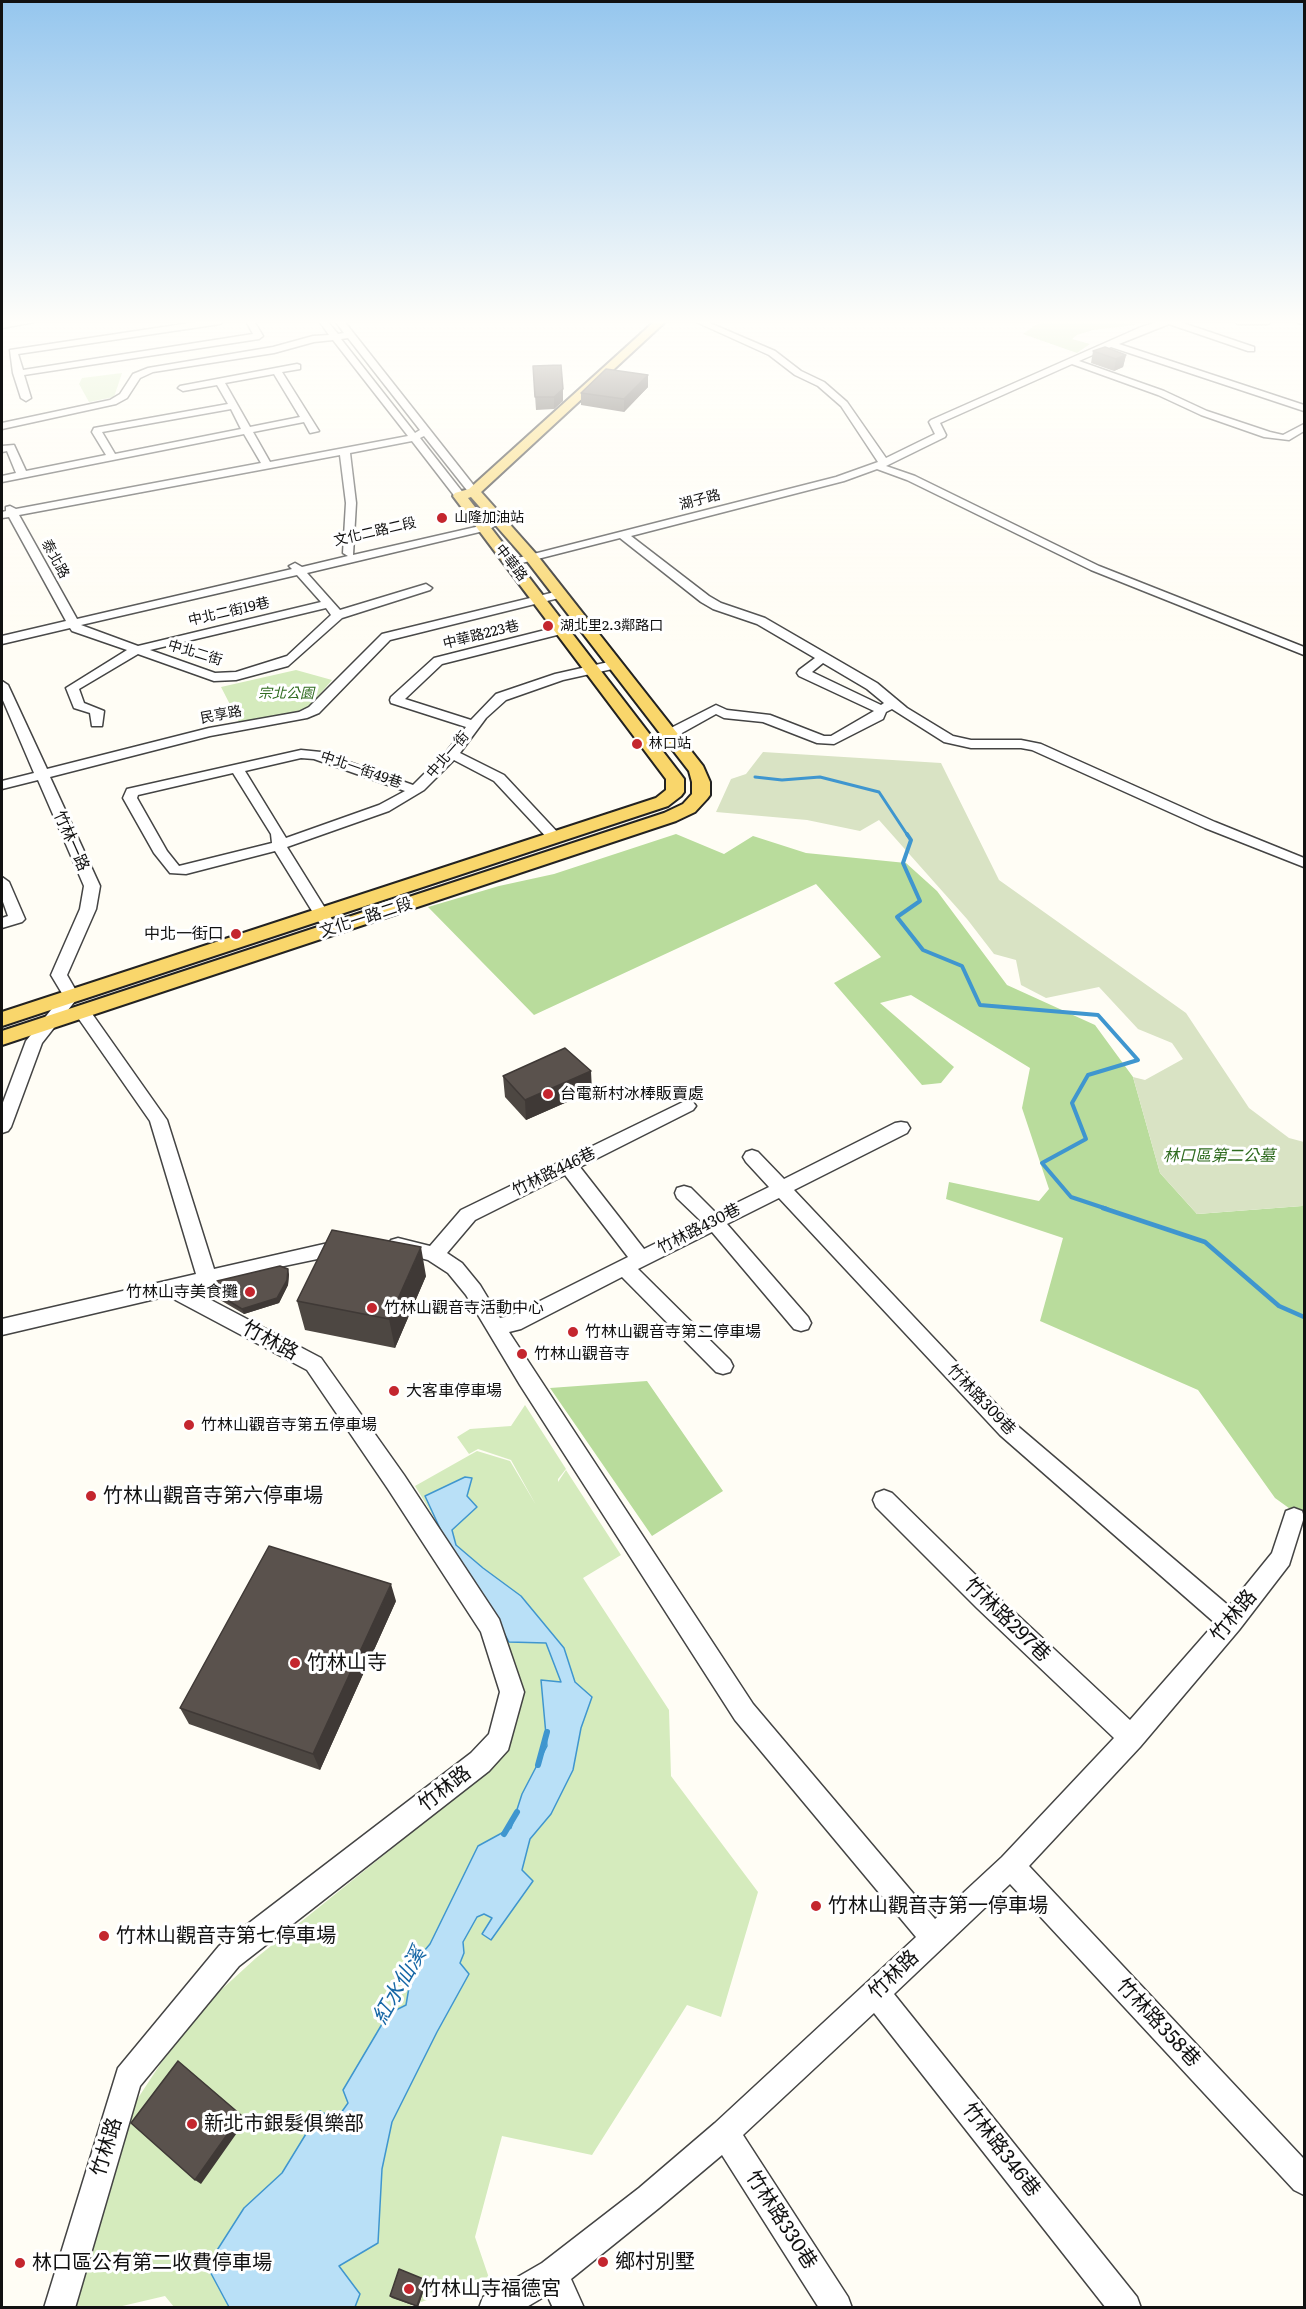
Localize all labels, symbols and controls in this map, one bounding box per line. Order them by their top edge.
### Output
street label: 湖子路 [678,486,722,514]
place label: 山隆加油站 [454,510,524,526]
marker: 山隆加油站 [435,511,449,525]
street label: 文化二路二段 [332,514,418,550]
street label: 泰北路 [38,537,72,581]
street label: 中華路 [491,541,531,585]
street label: 中北二街19巷 [187,594,271,630]
street label: 中華路223巷 [441,617,521,653]
place label: 湖北里2.3鄰路口 [560,618,663,634]
marker: 湖北里2.3鄰路口 [541,619,555,633]
street label: 中北二街 [166,637,224,669]
park label: 宗北公園 [258,686,314,702]
street label: 民享路 [199,703,243,727]
street label: 中北一街 [423,728,473,782]
place label: 林口站 [649,736,691,752]
marker: 林口站 [630,737,644,751]
street label: 中北一街49巷 [318,748,404,792]
street label: 竹林一路 [49,808,93,874]
street label: 文化一路二段 [317,894,415,942]
place label: 中北一街口 [144,924,224,944]
marker: 中北一街口 [229,927,243,941]
place label: 台電新村冰棒販賣處 [560,1084,704,1104]
marker: 台電新村冰棒販賣處 [541,1087,555,1101]
street label: 竹林路446巷 [509,1144,599,1200]
park label: 林口區第二公墓 [1163,1146,1275,1166]
street label: 竹林路430巷 [654,1200,744,1258]
place label: 竹林山寺美食攤 [126,1282,238,1302]
marker: 竹林山寺美食攤 [243,1285,257,1299]
place label: 竹林山觀音寺活動中心 [384,1298,544,1318]
marker: 竹林山觀音寺活動中心 [365,1301,379,1315]
street label: 竹林路 [238,1316,302,1366]
place label: 竹林山觀音寺第二停車場 [585,1322,761,1342]
marker: 竹林山觀音寺第二停車場 [566,1325,580,1339]
place label: 竹林山觀音寺 [534,1344,630,1364]
marker: 竹林山觀音寺 [515,1347,529,1361]
street label: 竹林路309巷 [943,1361,1019,1439]
place label: 大客車停車場 [406,1381,502,1401]
marker: 大客車停車場 [387,1384,401,1398]
place label: 竹林山觀音寺第五停車場 [201,1415,377,1435]
marker: 竹林山觀音寺第五停車場 [182,1418,196,1432]
place label: 竹林山觀音寺第六停車場 [103,1484,323,1508]
marker: 竹林山觀音寺第六停車場 [84,1489,98,1503]
street label: 竹林路297巷 [959,1573,1055,1667]
street label: 竹林路 [1206,1585,1262,1647]
place label: 竹林山寺 [307,1651,387,1675]
marker: 竹林山寺 [288,1656,302,1670]
street label: 竹林路 [414,1761,476,1817]
place label: 竹林山觀音寺第一停車場 [828,1894,1048,1918]
marker: 竹林山觀音寺第一停車場 [809,1899,823,1913]
place label: 竹林山觀音寺第七停車場 [116,1924,336,1948]
marker: 竹林山觀音寺第七停車場 [97,1929,111,1943]
water label: 紅水仙溪 [368,1943,432,2029]
street label: 竹林路 [864,1946,924,2004]
street label: 竹林路358巷 [1111,1974,1205,2072]
street label: 竹林路346巷 [957,2098,1045,2202]
place label: 新北市銀髮俱樂部 [204,2112,364,2136]
street label: 竹林路 [87,2115,127,2179]
marker: 新北市銀髮俱樂部 [185,2117,199,2131]
street label: 竹林路330巷 [740,2166,822,2274]
place label: 鄉村別墅 [615,2250,695,2274]
place label: 林口區公有第二收費停車場 [32,2251,272,2275]
marker: 鄉村別墅 [596,2255,610,2269]
marker: 林口區公有第二收費停車場 [13,2256,27,2270]
place label: 竹林山寺福德宮 [421,2277,561,2301]
marker: 竹林山寺福德宮 [402,2282,416,2296]

